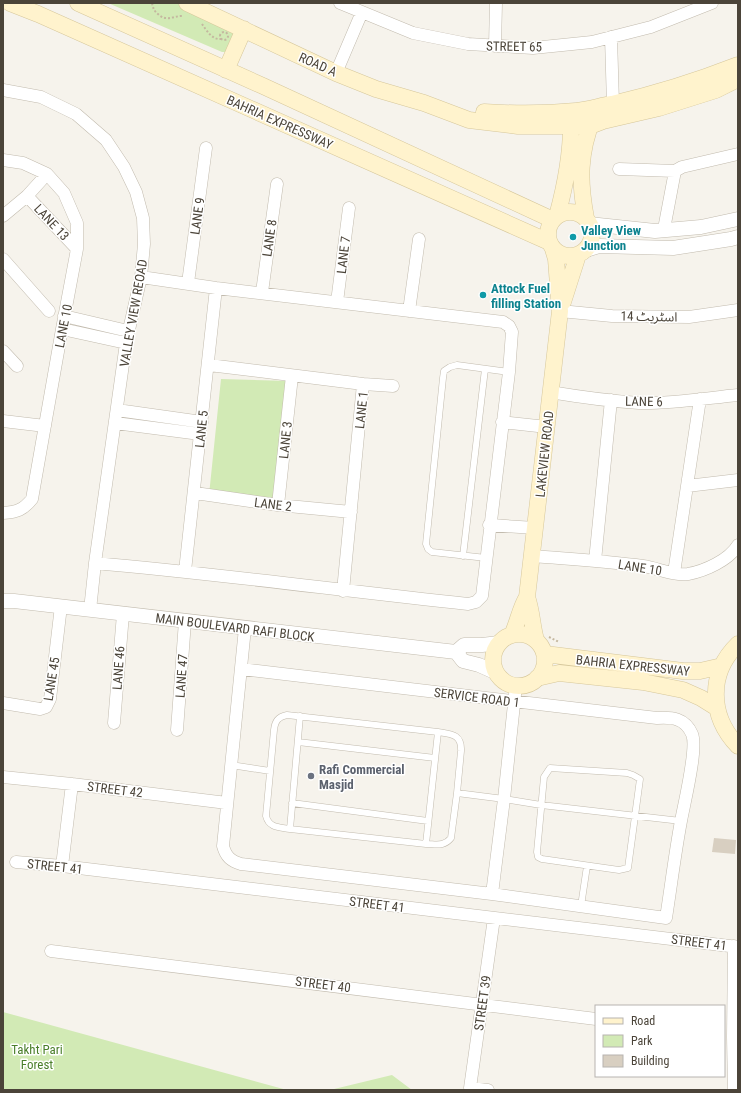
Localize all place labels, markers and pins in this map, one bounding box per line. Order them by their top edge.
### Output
place label: Valley View Junction [581,223,641,253]
marker: Valley View Junction [568,232,578,242]
place label: Attock Fuel filling Station [491,281,561,311]
marker: Attock Fuel filling Station [478,290,488,300]
place label: Rafi Commercial Masjid [319,762,405,792]
marker: Rafi Commercial Masjid [306,771,316,781]

